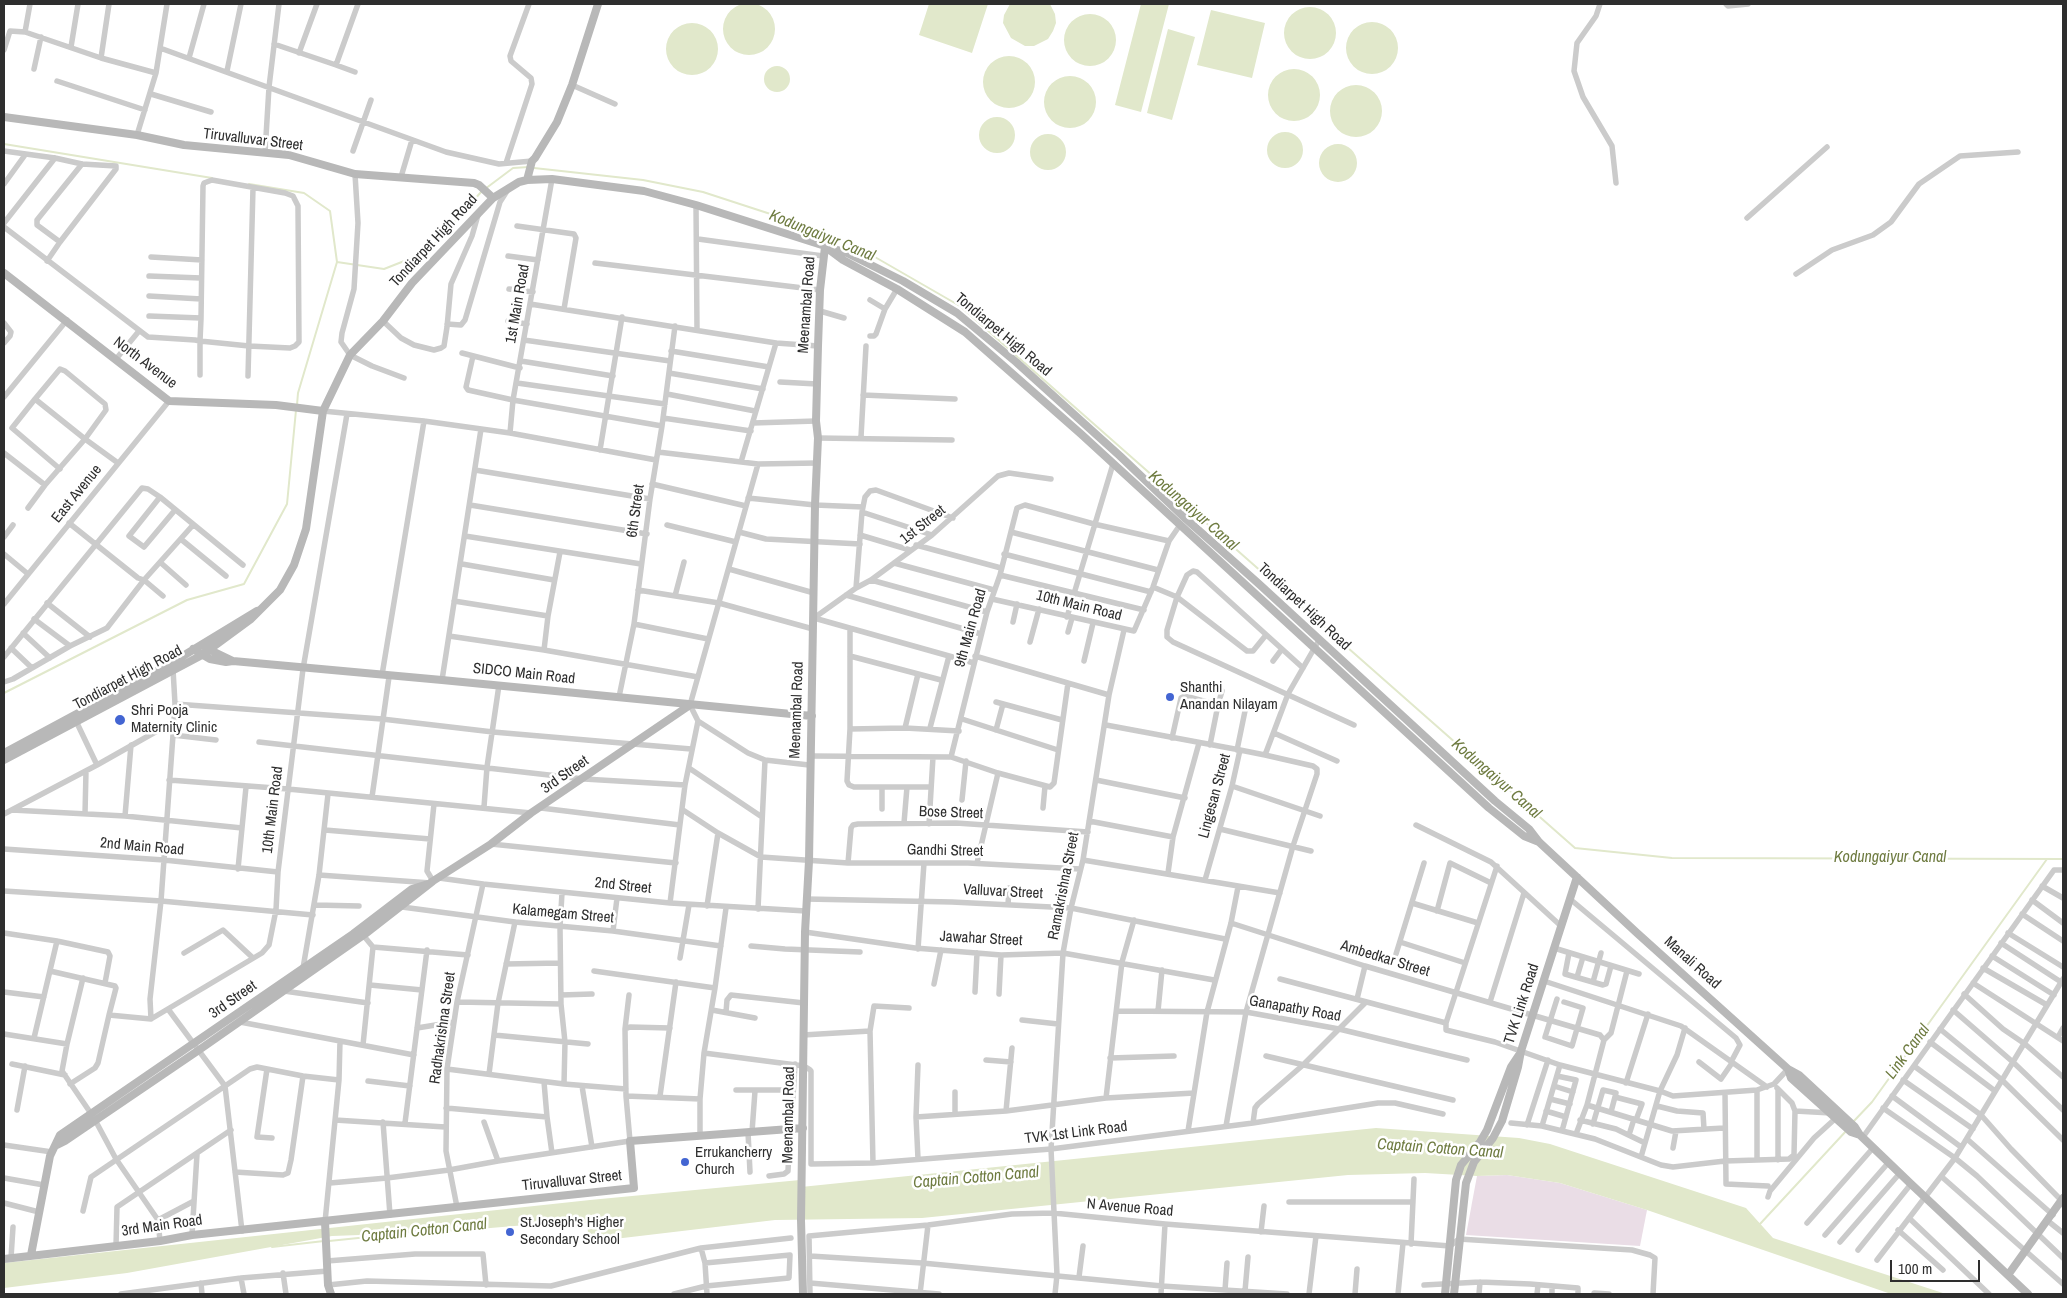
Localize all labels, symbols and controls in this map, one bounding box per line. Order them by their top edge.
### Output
street label: Tiruvalluvar Street [202,125,304,155]
street label: Tondiarpet High Road [386,191,482,291]
water label: Kodungaiyur Canal [766,206,878,266]
street label: Meenambal Road [795,256,819,354]
street label: 1st Main Road [502,263,534,345]
street label: Tondiarpet High Road [951,289,1055,381]
street label: North Avenue [110,333,180,393]
street label: East Avenue [48,461,106,527]
water label: Kodungaiyur Canal [1144,467,1242,555]
street label: 6th Street [623,483,649,539]
street label: 1st Street [897,502,949,548]
street label: Tondiarpet High Road [1254,559,1354,655]
street label: 9th Main Road [951,587,991,669]
street label: 10th Main Road [1034,587,1124,625]
street label: Tondiarpet High Road [71,642,185,714]
street label: SIDCO Main Road [472,660,576,688]
street label: Meenambal Road [786,661,808,759]
place label: Shanthi Anandan Nilayam [1180,679,1278,714]
marker: Shanthi Anandan Nilayam [1164,691,1176,703]
place label: Shri Pooja Maternity Clinic [131,702,217,737]
marker: Shri Pooja Maternity Clinic [113,713,127,727]
water label: Kodungaiyur Canal [1447,735,1545,823]
street label: 3rd Street [538,752,592,798]
street label: Lingesan Street [1195,752,1235,840]
street label: 10th Main Road [259,765,287,855]
street label: Bose Street [919,803,983,823]
street label: Ramakrishna Street [1045,831,1083,941]
street label: 2nd Main Road [99,834,185,860]
street label: Gandhi Street [907,841,983,861]
water label: Kodungaiyur Canal [1834,848,1946,868]
street label: 2nd Street [594,874,652,898]
street label: Valluvar Street [963,881,1043,903]
street label: Kalamegam Street [511,901,615,927]
street label: Jawahar Street [939,928,1023,950]
street label: Manali Road [1660,933,1724,993]
street label: Ambedkar Street [1338,937,1432,981]
street label: TVK Link Road [1501,962,1543,1046]
street label: Radhakrishna Street [426,971,460,1085]
street label: 3rd Street [206,977,260,1023]
street label: Ganapathy Road [1248,992,1342,1026]
water label: Link Canal [1882,1021,1934,1083]
street label: Meenambal Road [779,1066,799,1164]
street label: TVK 1st Link Road [1024,1118,1128,1148]
water label: Captain Cotton Canal [1376,1135,1504,1163]
place label: Errukancherry Church [695,1144,772,1179]
marker: Errukancherry Church [679,1156,691,1168]
water label: Captain Cotton Canal [912,1163,1040,1193]
street label: Tiruvalluvar Street [521,1167,623,1195]
street label: N Avenue Road [1086,1195,1174,1221]
street label: 3rd Main Road [120,1211,204,1241]
place label: St.Joseph's Higher Secondary School [520,1214,624,1249]
water label: Captain Cotton Canal [360,1215,488,1247]
marker: St.Joseph's Higher Secondary School [504,1226,516,1238]
scale bar [1892,1250,1982,1282]
text: 100 m [1898,1258,1932,1279]

